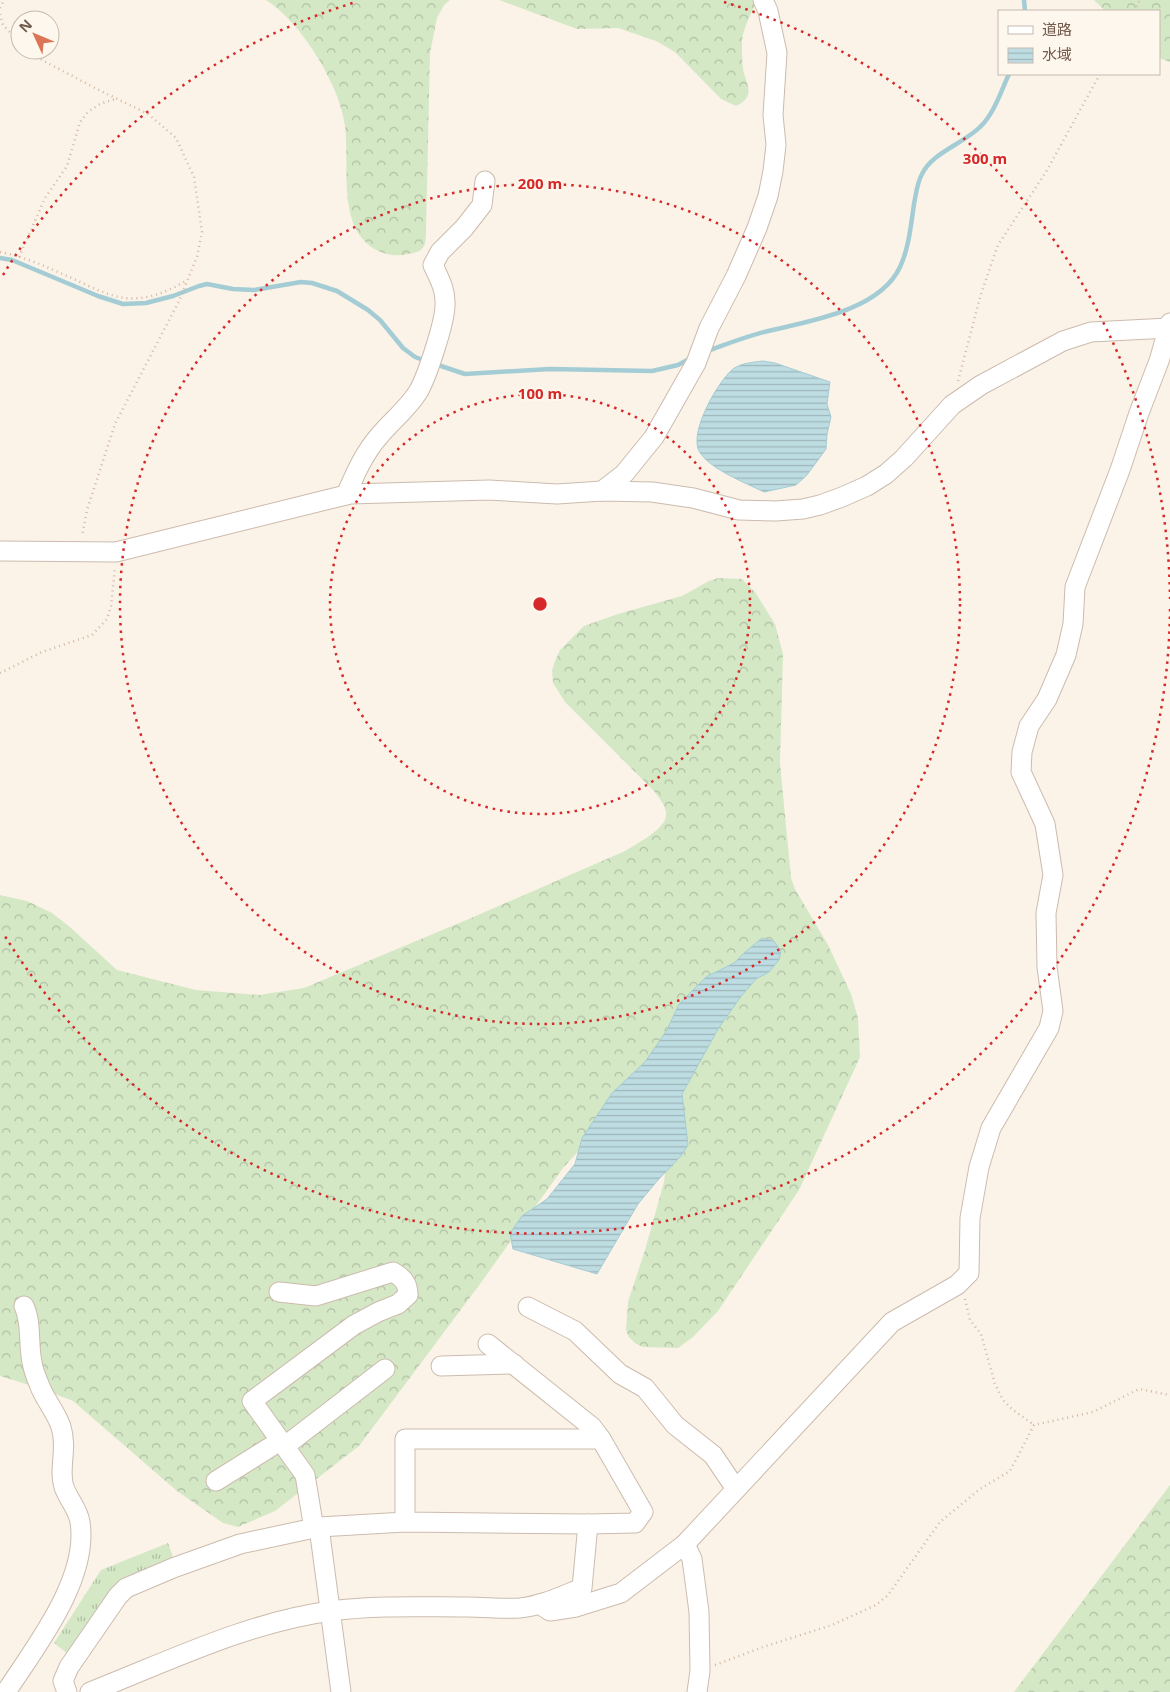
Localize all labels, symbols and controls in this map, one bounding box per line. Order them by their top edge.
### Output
north arrow [10,10,60,60]
legend [998,10,1160,75]
text: N [14,15,36,36]
text: 道路 [1042,19,1072,39]
text: 水域 [1042,44,1072,64]
text: 300 m [963,148,1007,168]
text: 200 m [518,173,562,193]
text: 100 m [518,383,562,403]
centre of rings [531,595,549,613]

